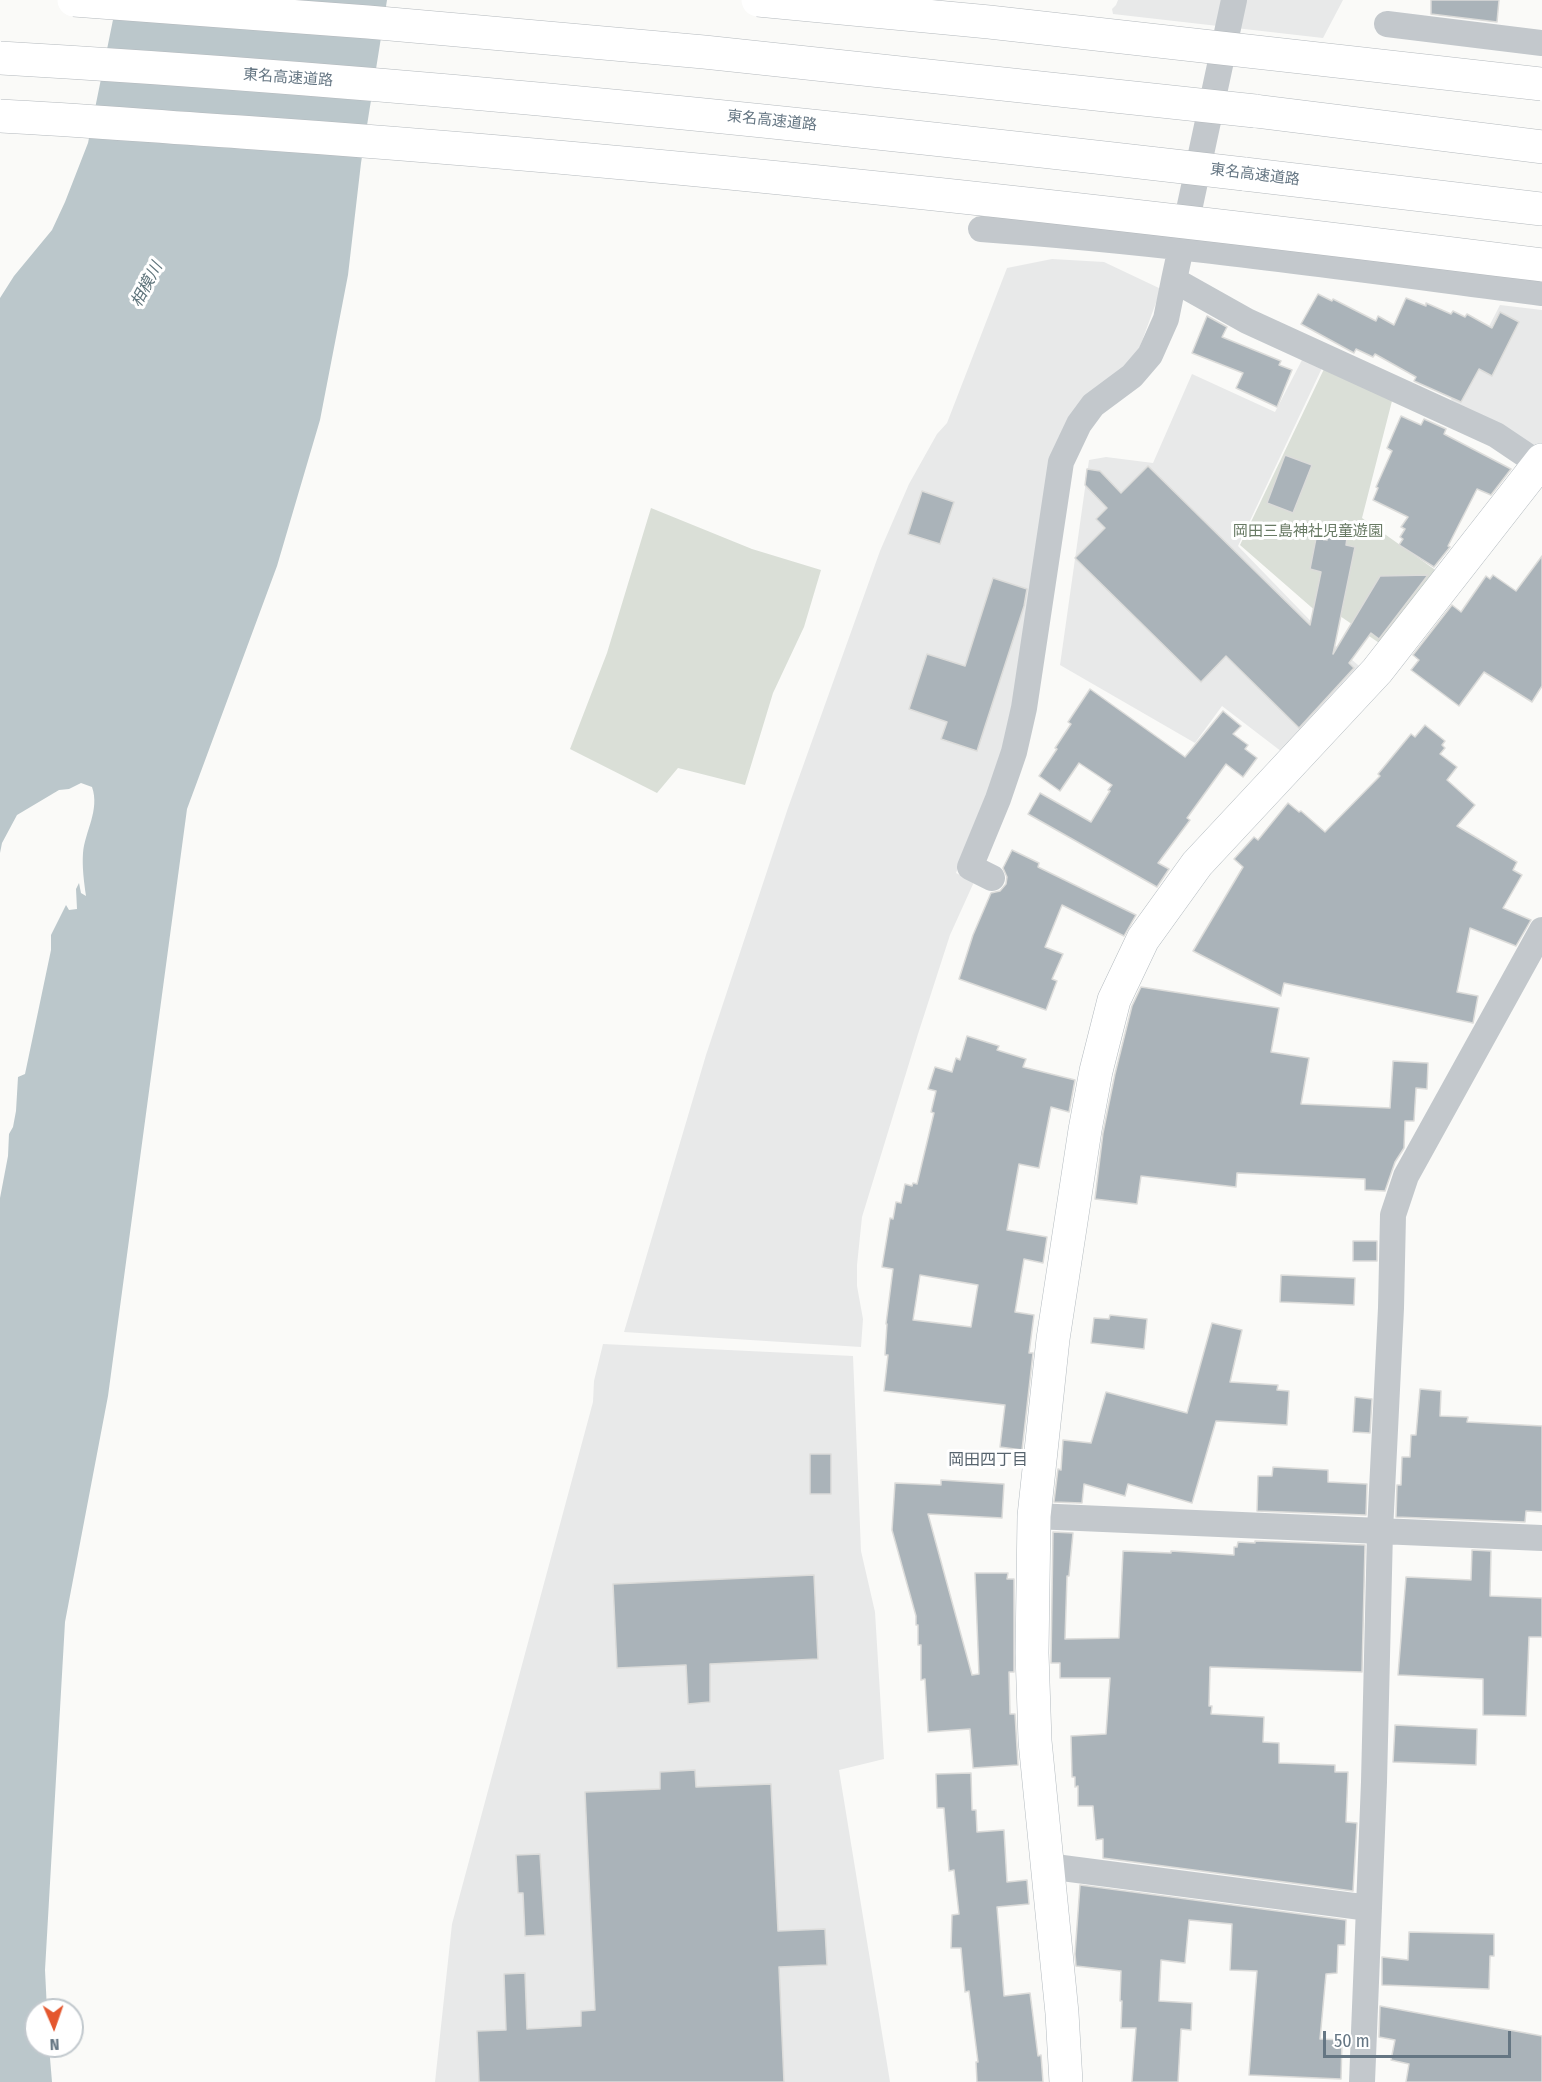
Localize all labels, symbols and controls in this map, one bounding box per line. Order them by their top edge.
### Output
street label: 東名高速道路 [242,66,334,90]
street label: 東名高速道路 [726,107,818,135]
street label: 東名高速道路 [1209,161,1301,189]
water label: 相模川 [127,259,167,311]
park label: 岡田三島神社児童遊園 [1233,523,1383,541]
district label: 岡田四丁目 [948,1451,1028,1471]
north arrow [24,1998,84,2058]
scale bar [1326,2019,1514,2057]
text: 50 m [1334,2030,1370,2052]
text: N [49,2035,60,2054]

